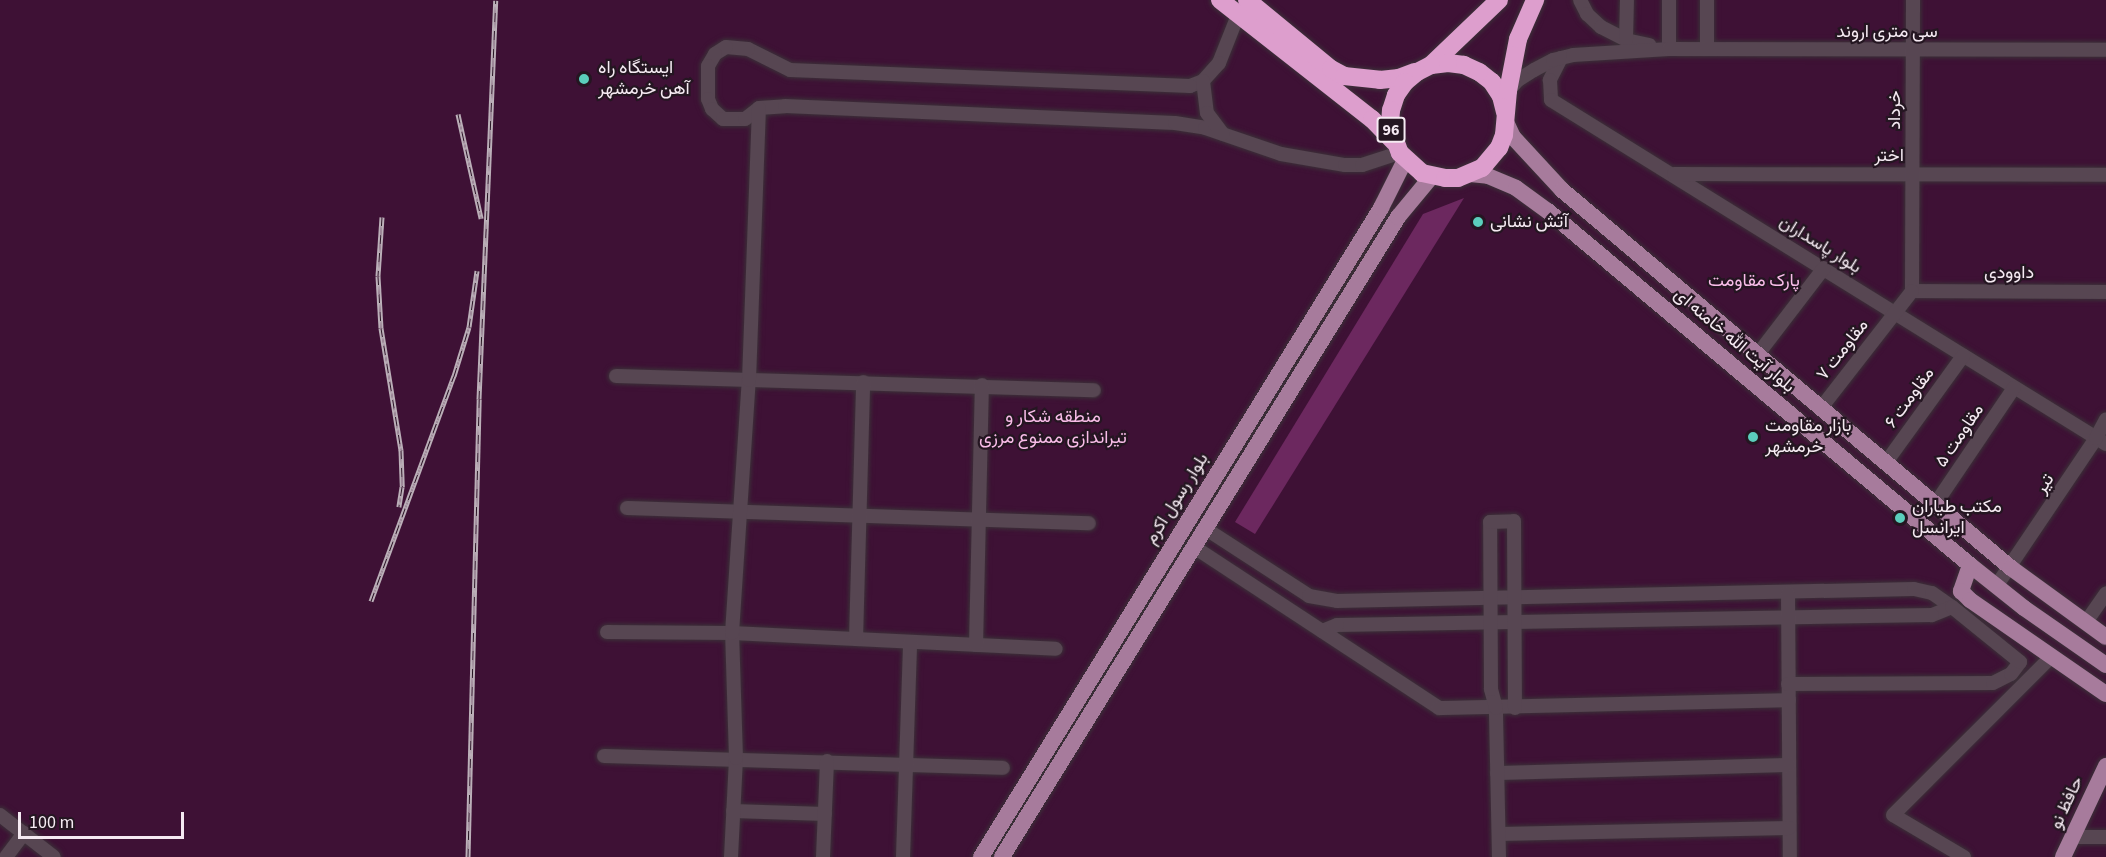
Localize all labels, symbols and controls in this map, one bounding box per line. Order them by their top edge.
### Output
street label: سی متری اروند [1836,21,1938,43]
place label: ایستگاه راه آهن خرمشهر [598,58,690,100]
marker: ایستگاه راه آهن خرمشهر [575,70,593,88]
street label: خرداد [1884,90,1906,130]
road number: 96 [1376,117,1406,143]
street label: اختر [1874,145,1904,167]
place label: آتش نشانی [1490,211,1568,233]
street label: بلوار پاسداران [1775,211,1865,279]
marker: آتش نشانی [1471,215,1485,229]
street label: داوودی [1984,262,2034,284]
park label: پارک مقاومت [1708,270,1800,292]
street label: بلوار آیت الله خامنه ای [1669,284,1799,398]
street label: مقاومت ۷ [1812,315,1874,385]
street label: مقاومت ۶ [1881,363,1939,433]
street label: مقاومت ۵ [1931,400,1989,472]
park label: منطقه شکار و تیراندازی ممنوع مرزی [979,407,1127,450]
place label: بازار مقاومت خرمشهر [1765,416,1851,458]
marker: بازار مقاومت خرمشهر [1746,430,1760,444]
street label: بلوار رسول اکرم [1140,449,1214,549]
street label: تیر [2031,470,2059,498]
place label: مكتب طياران ايرانسل [1912,497,2002,540]
marker: مكتب طياران ايرانسل [1893,511,1907,525]
street label: حافظ نو [2045,773,2089,833]
scale bar [21,800,188,838]
text: 100 m [29,810,74,835]

